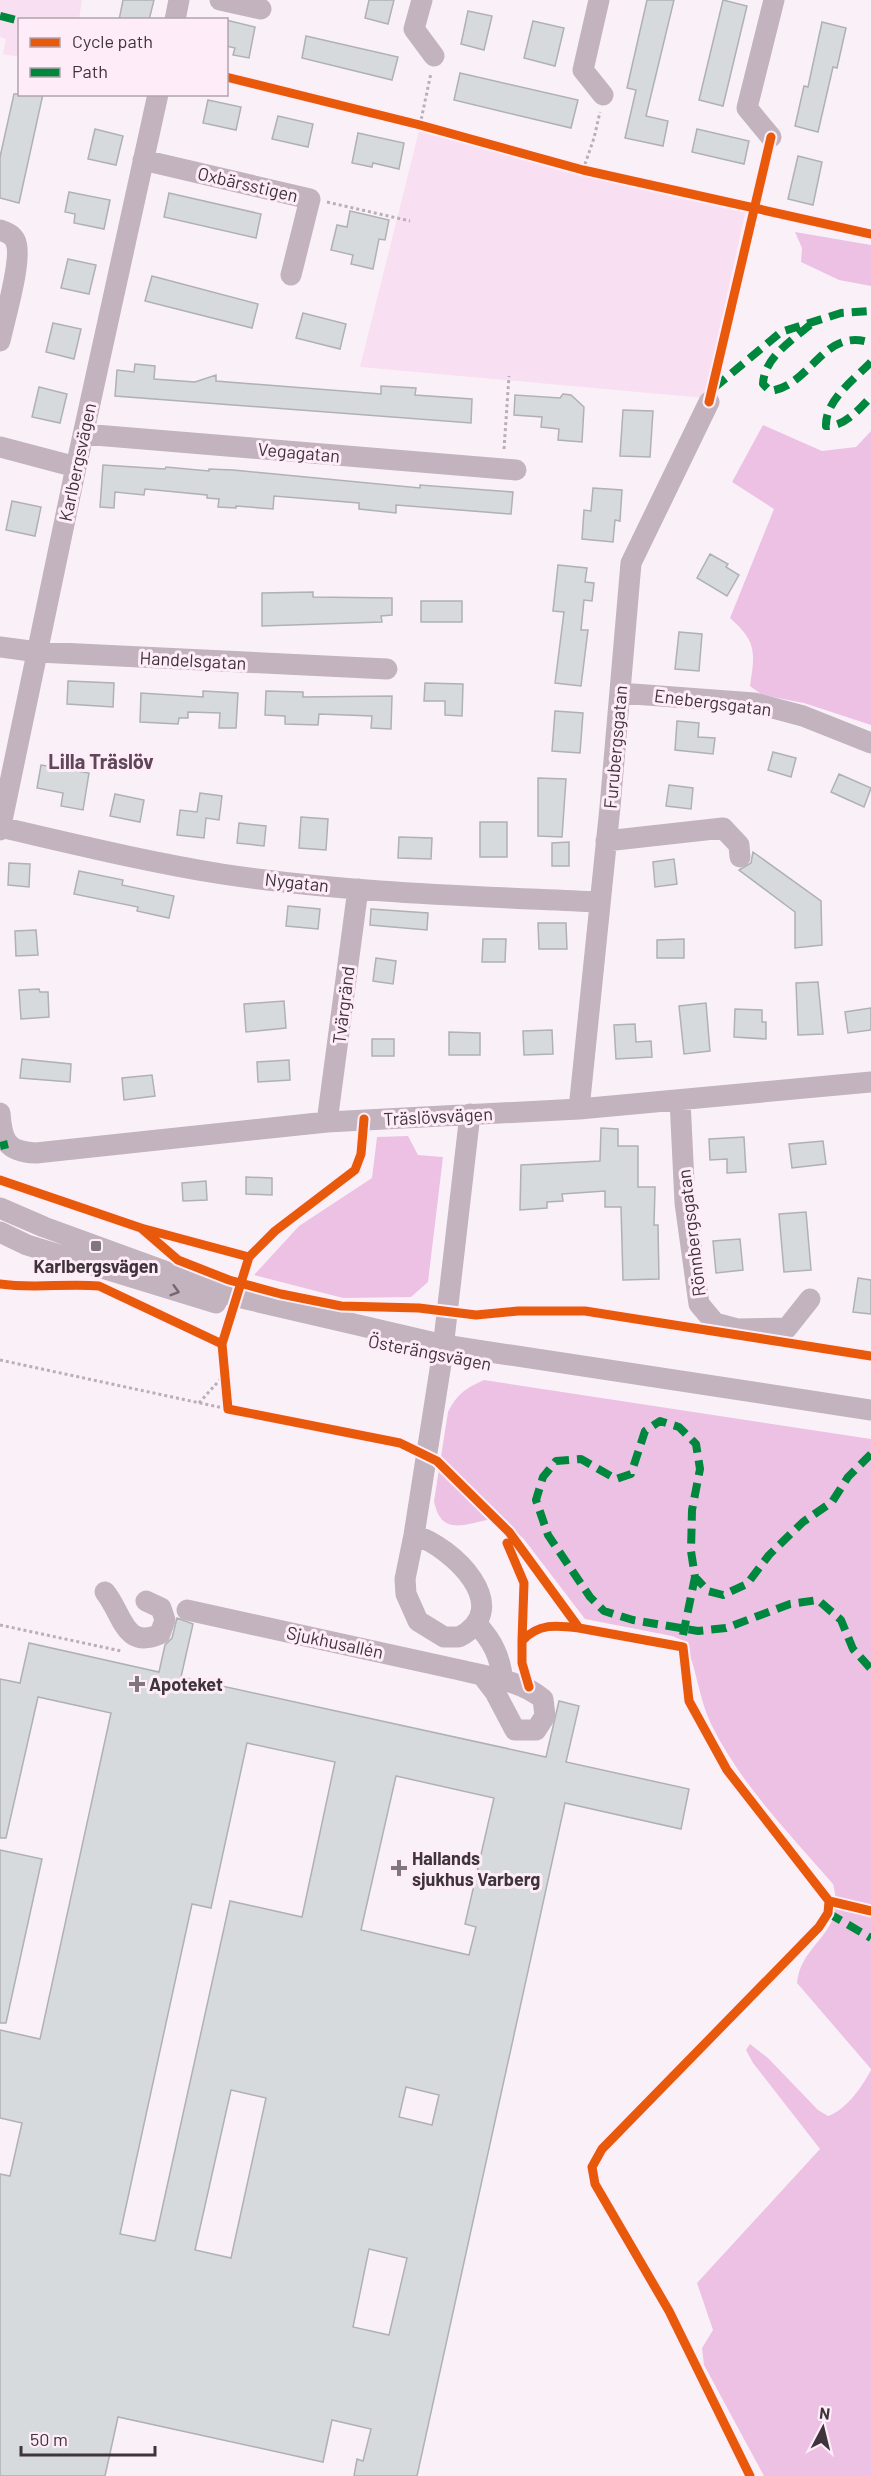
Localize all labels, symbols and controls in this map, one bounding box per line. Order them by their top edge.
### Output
legend [18,18,228,96]
text: Cycle path [72,30,153,52]
text: Path [72,60,108,82]
street label: Oxbärsstigen [196,162,300,206]
street label: Karlbergsvägen [54,401,100,523]
street label: Vegagatan [257,437,341,467]
street label: Handelsgatan [139,646,247,674]
street label: Furubergsgatan [599,684,631,810]
street label: Enebergsgatan [653,684,773,720]
district label: Lilla Träslöv [48,749,154,773]
street label: Nygatan [264,868,330,896]
street label: Tvärgränd [327,965,359,1045]
street label: Träslövsvägen [383,1102,493,1130]
street label: Rönnbergsgatan [672,1168,710,1298]
marker: Karlbergsvägen [89,1239,103,1253]
place label: Karlbergsvägen [34,1255,158,1277]
one-way arrow [169,1284,179,1296]
street label: Österängsvägen [366,1329,494,1375]
street label: Sjukhusallén [285,1621,385,1663]
place label: Apoteket [149,1673,223,1695]
marker: Apoteket [130,1677,144,1691]
place label: Hallands sjukhus Varberg [412,1847,540,1890]
marker: Hallands sjukhus Varberg [390,1859,408,1877]
north arrow [793,2398,853,2458]
text: N [818,2403,831,2423]
scale bar [21,2419,154,2457]
text: 50 m [30,2428,68,2450]

